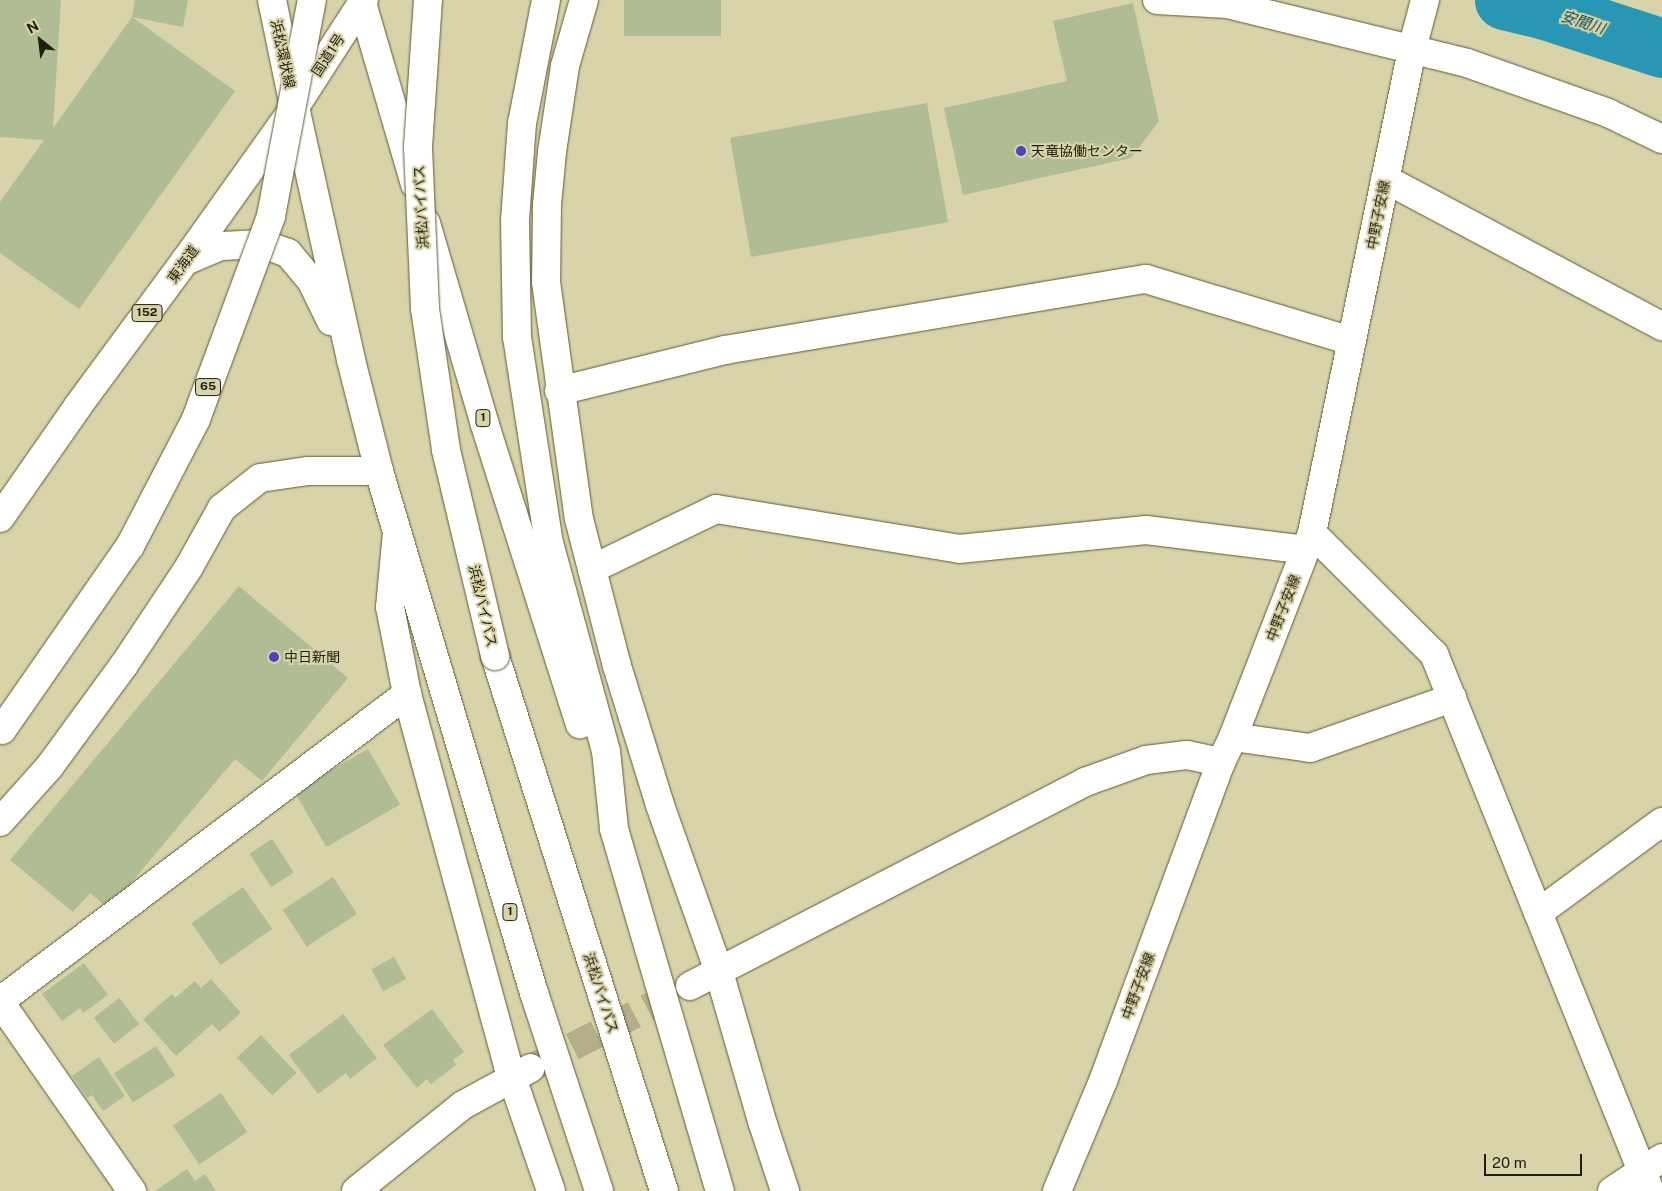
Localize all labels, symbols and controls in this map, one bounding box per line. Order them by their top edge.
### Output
water label: 安間川 [1559,6,1607,38]
north arrow [15,15,65,65]
text: N [24,17,41,37]
street label: 浜松環状線 [268,18,298,90]
street label: 国道1号 [308,30,348,80]
place label: 天竜協働センター [1031,143,1143,159]
marker: 天竜協働センター [1015,145,1027,157]
street label: 浜松バイパス [410,165,432,249]
street label: 中野子安線 [1363,179,1393,251]
street label: 東海道 [164,242,202,286]
road number: 152 [131,304,163,322]
road number: 65 [194,378,222,397]
road number: 1 [474,408,492,428]
street label: 浜松バイパス [465,563,501,649]
street label: 中野子安線 [1263,572,1303,644]
place label: 中日新聞 [284,649,340,665]
marker: 中日新聞 [268,651,280,663]
road number: 1 [501,902,519,922]
street label: 浜松バイパス [580,950,622,1036]
street label: 中野子安線 [1118,950,1158,1022]
scale bar [1487,1144,1584,1176]
text: 20 m [1492,1154,1527,1171]

